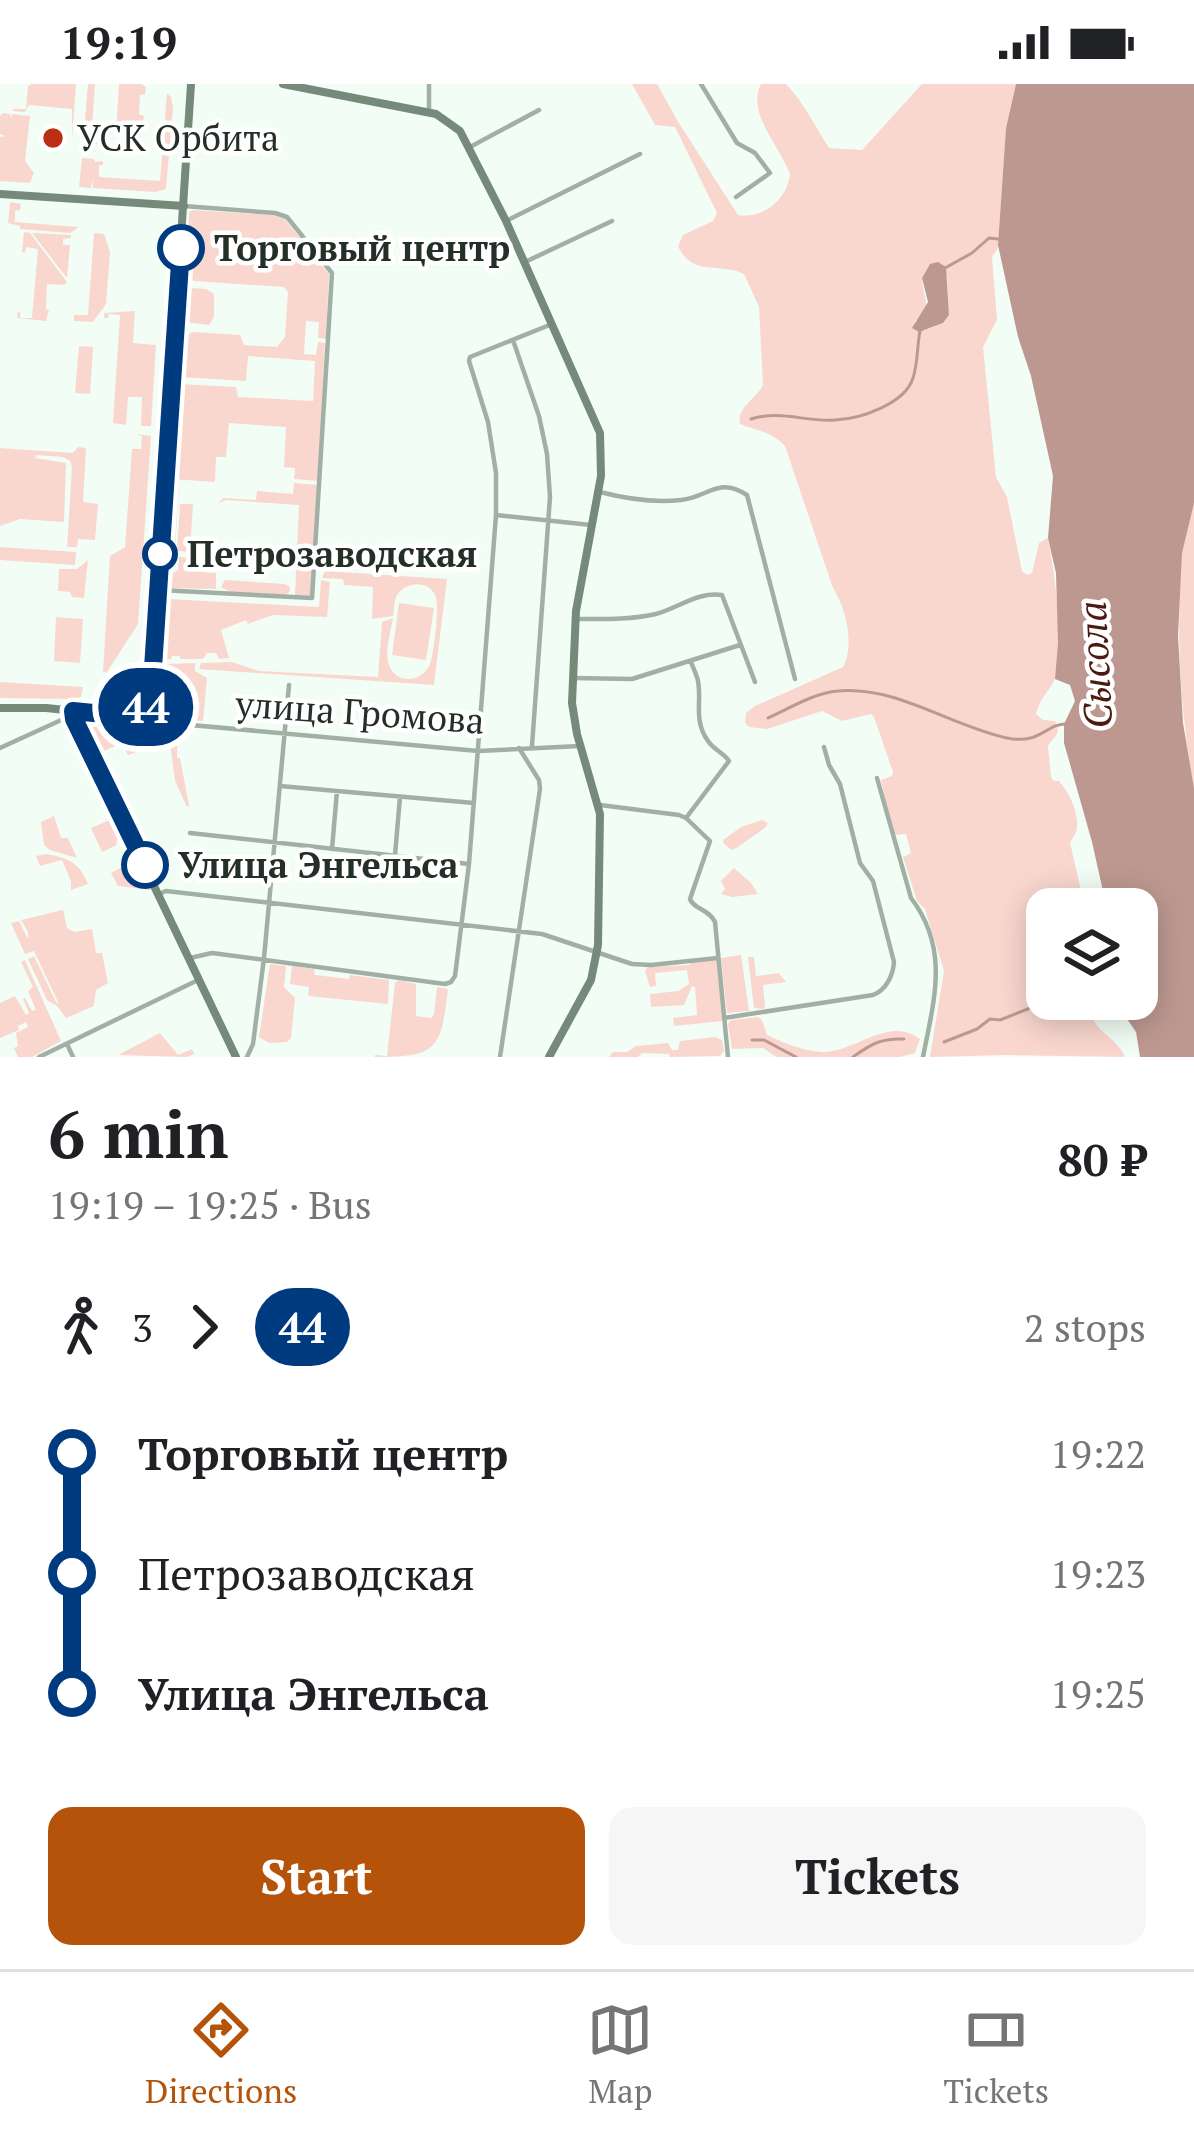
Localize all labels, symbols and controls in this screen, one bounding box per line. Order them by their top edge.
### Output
text: 19:19 [60,12,177,72]
place label: УСК Орбита [77,114,279,161]
marker: УСК Орбита [40,125,66,151]
place label: Торговый центр [214,224,510,271]
marker: Торговый центр [159,226,203,270]
place label: Петрозаводская [187,530,477,577]
marker: Петрозаводская [144,538,176,570]
water label: Сысола [1065,600,1123,730]
line badge: 44 [92,668,200,746]
text: 44 [122,679,170,735]
street label: улица Громова [233,679,486,744]
place label: Улица Энгельса [178,841,459,888]
marker: Улица Энгельса [123,843,167,887]
map controls [1026,888,1158,1020]
button: layers [1026,888,1158,1020]
text: 6 min [48,1089,229,1177]
text: 80 ₽ [1058,1129,1146,1189]
text: 19:19 – 19:25 · Bus [48,1178,372,1230]
icon: walk [48,1294,114,1360]
icon: forward [171,1294,237,1360]
text: 44 [279,1299,326,1355]
text: 3 [132,1301,153,1353]
text: 2 stops [1024,1301,1146,1353]
text: Торговый центр [138,1423,508,1483]
text: 19:22 [1050,1427,1146,1479]
text: Петрозаводская [138,1543,475,1603]
text: 19:23 [1050,1547,1146,1599]
text: Улица Энгельса [138,1663,489,1723]
text: 19:25 [1050,1667,1146,1719]
button: Start [48,1807,585,1945]
button: Tickets [609,1807,1146,1945]
tab: Directions [145,1997,297,2112]
tab: Map [587,1997,653,2112]
tab: Tickets [943,1997,1049,2112]

